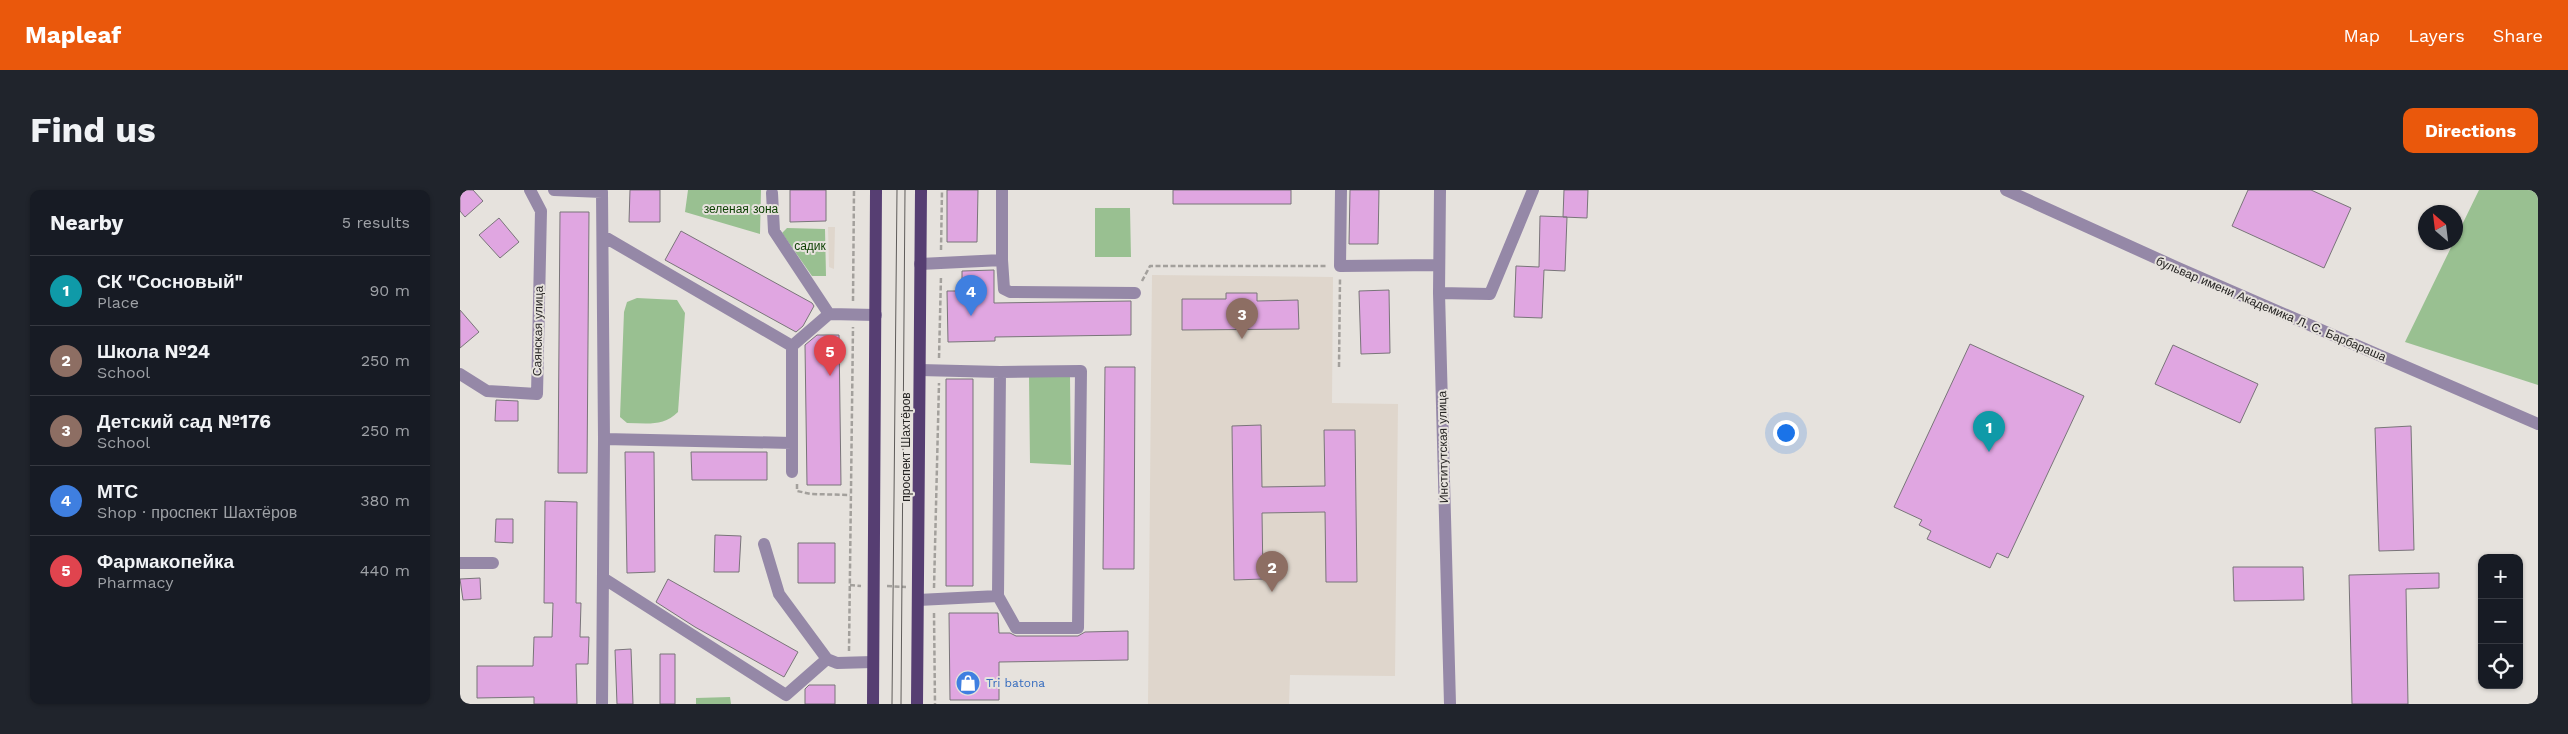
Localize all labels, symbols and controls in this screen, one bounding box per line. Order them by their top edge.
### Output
text: Mapleaf [25,21,121,49]
text: Map [2343,25,2380,46]
text: Layers [2408,25,2465,46]
text: Share [2493,25,2543,46]
button: Directions [2403,108,2538,153]
text: Find us [30,109,156,151]
park label: зеленая зона [704,202,779,216]
north arrow [2418,205,2463,250]
text: Nearby [50,210,123,235]
text: 5 results [342,213,410,232]
park label: садик [794,239,827,253]
street label: бульвар имени Академика Л. С. Барбараша [2154,254,2388,364]
text: СК "Сосновый" [97,270,243,293]
pin: 4 [955,275,987,316]
text: 1 [63,281,69,300]
text: 90 m [369,281,410,300]
street label: Саянская улица [530,285,546,376]
text: Place [97,293,139,312]
pin: 3 [1226,298,1258,339]
pin: 5 [814,335,846,376]
text: Школа №24 [97,340,210,363]
text: 2 [61,351,71,370]
text: 250 m [361,351,410,370]
text: School [97,363,150,382]
street label: Институтская улица [1435,390,1451,503]
street label: проспект Шахтёров [899,392,913,502]
text: Детский сад №176 [97,410,271,433]
pin: 1 [1973,411,2005,452]
your location [1773,420,1799,446]
text: 3 [61,421,71,440]
text: 250 m [361,421,410,440]
text: School [97,433,150,452]
text: МТС [97,480,138,503]
text: 4 [61,491,71,510]
text: 380 m [360,491,410,510]
text: Shop · проспект Шахтёров [97,503,297,522]
text: Фармакопейка [97,550,234,573]
pin: 2 [1256,551,1288,592]
map controls [2478,554,2523,689]
button: + [2478,554,2523,599]
text: 5 [61,561,71,580]
text: 440 m [360,561,410,580]
text: Pharmacy [97,573,173,592]
button: − [2478,599,2523,644]
button: locate [2478,644,2523,689]
shop icon: Tri batona [955,670,981,696]
place label: Tri batona [986,676,1045,690]

